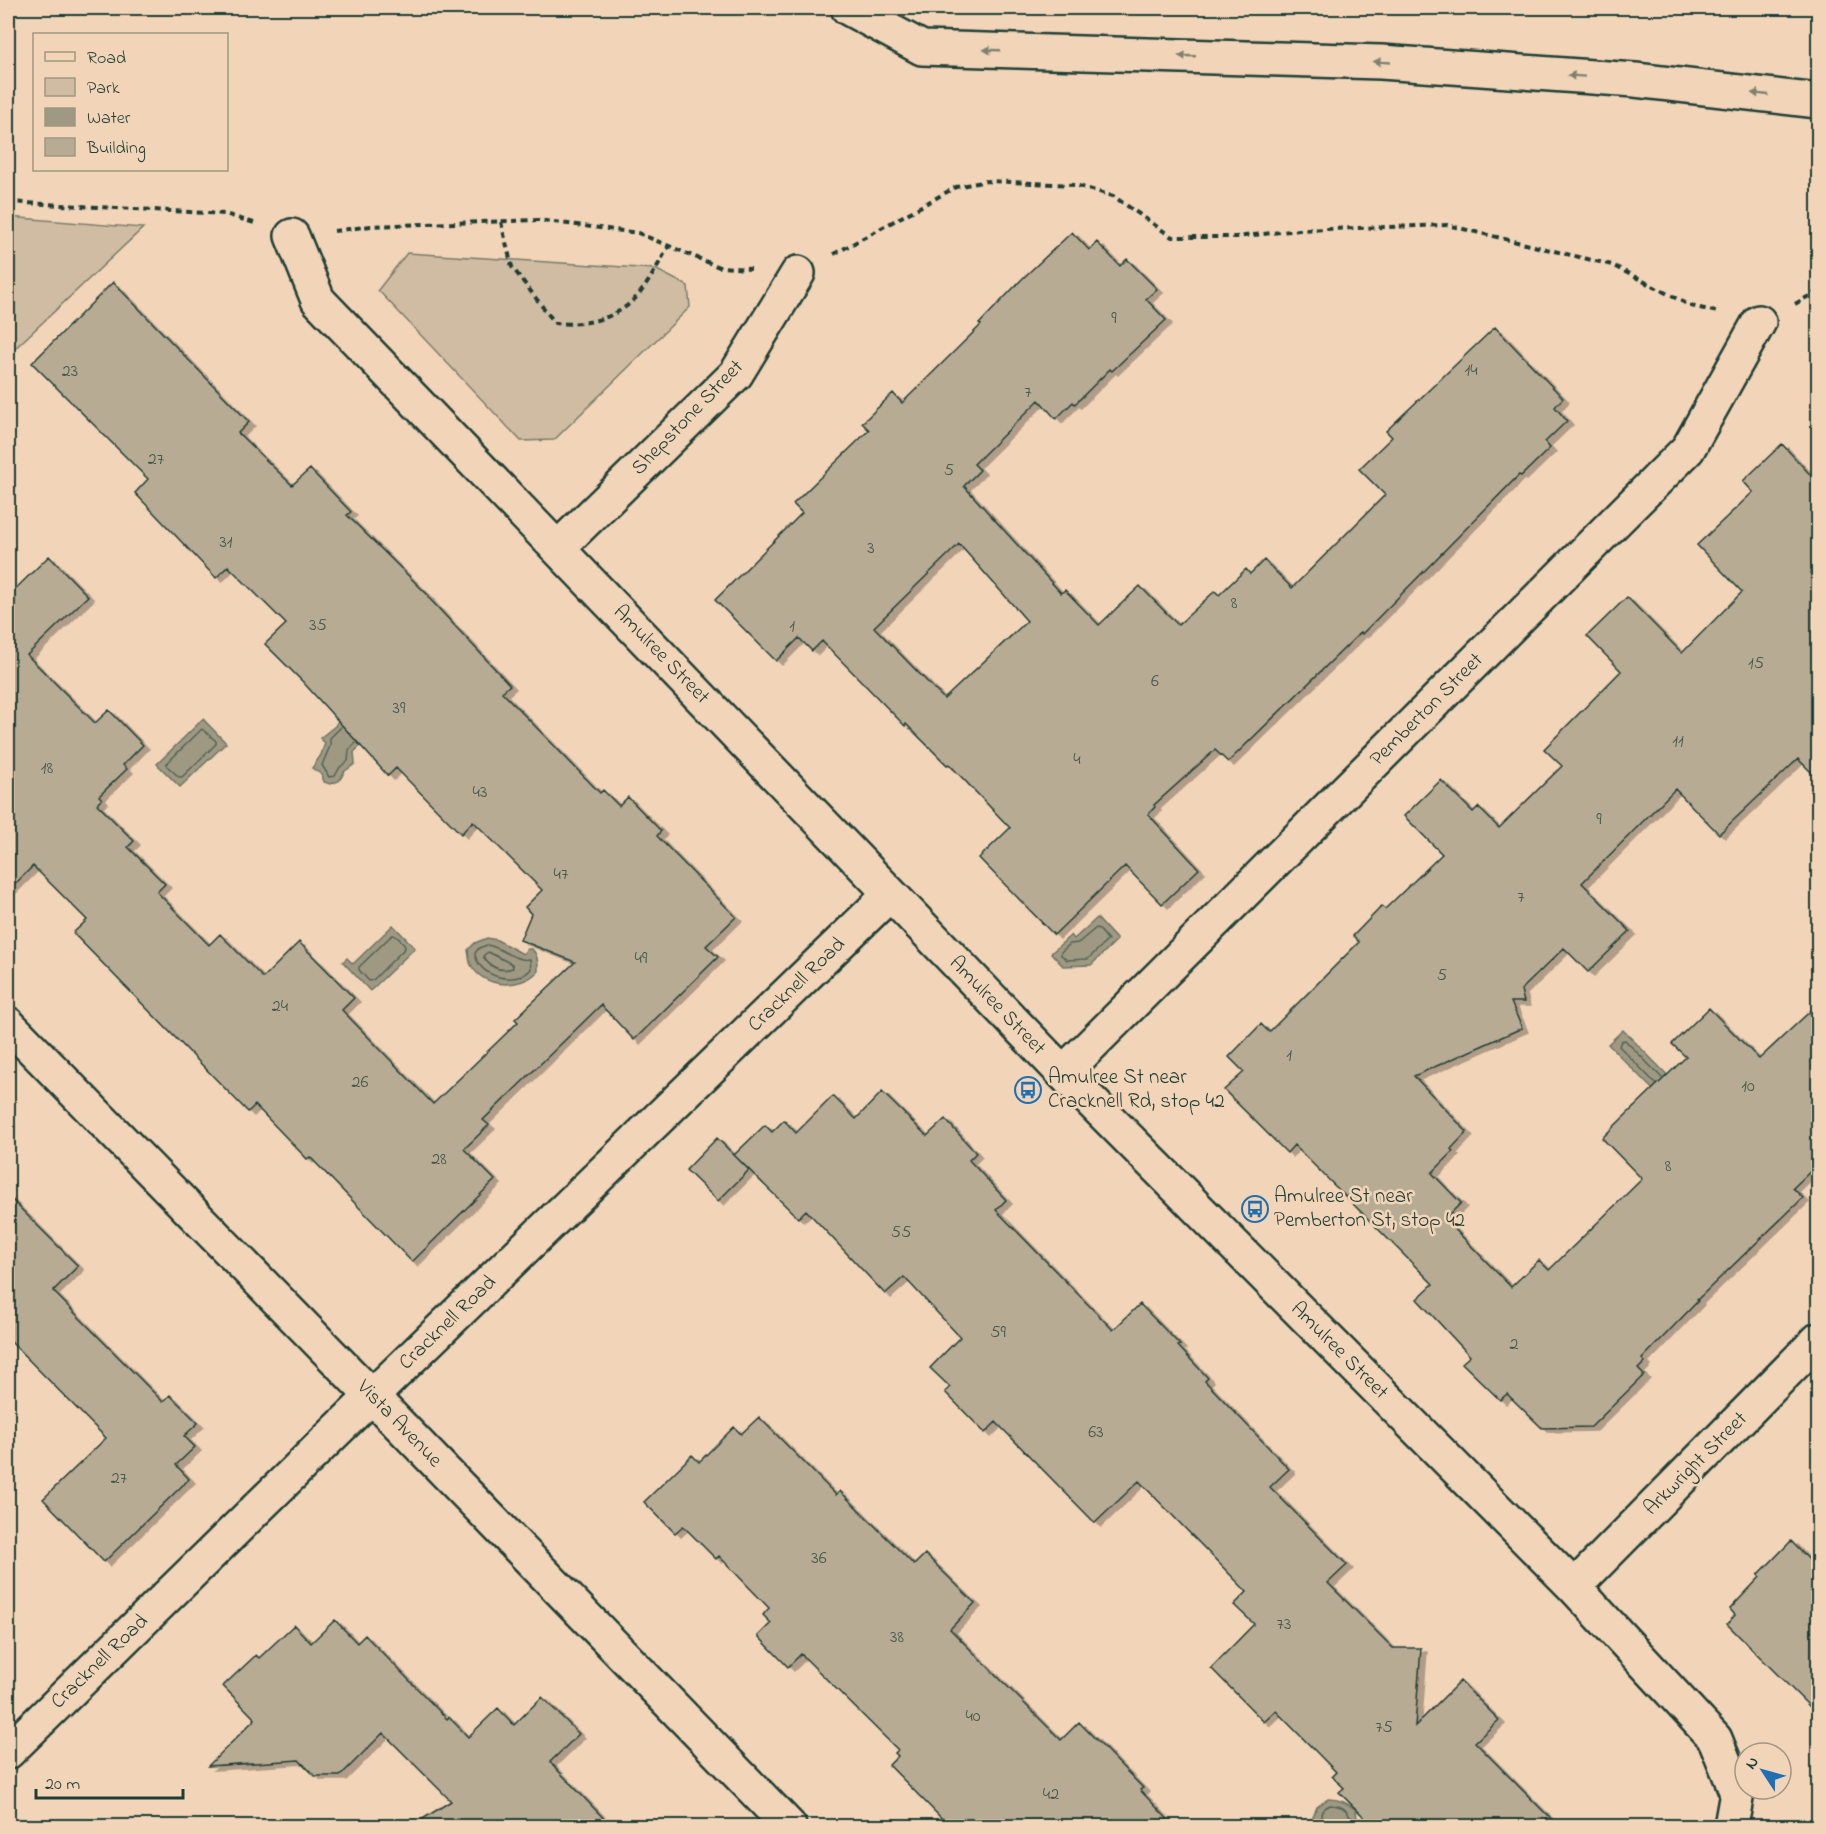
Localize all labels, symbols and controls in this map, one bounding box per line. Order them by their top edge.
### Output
legend [33,33,228,171]
one-way arrow [983,45,1002,55]
text: Road [87,46,126,72]
one-way arrow [1178,51,1197,60]
one-way arrow [1372,57,1391,66]
one-way arrow [1567,71,1586,81]
text: Park [87,76,120,102]
one-way arrow [1751,90,1770,99]
text: Water [87,106,131,132]
text: Building [86,136,146,163]
house number: 9 [1111,306,1117,332]
street label: Shepstone Street [625,353,751,483]
house number: 14 [1464,358,1478,384]
house number: 23 [62,359,78,385]
house number: 7 [1024,380,1032,406]
house number: 27 [148,447,165,473]
house number: 5 [944,458,954,484]
house number: 31 [219,530,233,556]
house number: 3 [867,536,875,562]
house number: 8 [1231,591,1238,617]
street label: Amulree Street [606,598,716,712]
house number: 35 [309,613,327,639]
house number: 1 [789,614,795,640]
street label: Pemberton Street [1363,646,1491,774]
house number: 15 [1748,651,1764,677]
house number: 6 [1151,669,1159,695]
house number: 39 [393,696,406,722]
house number: 11 [1672,729,1684,755]
house number: 4 [1073,747,1081,773]
house number: 18 [41,756,53,782]
house number: 43 [473,780,487,806]
house number: 9 [1596,807,1602,833]
house number: 47 [554,862,569,888]
house number: 7 [1517,885,1525,911]
street label: Cracknell Road [741,930,853,1039]
house number: 49 [635,946,648,972]
street label: Amulree Street [942,949,1052,1063]
house number: 5 [1437,963,1447,989]
house number: 24 [272,994,289,1020]
house number: 1 [1286,1043,1292,1069]
place label: Amulree St near Cracknell Rd, stop 42 [1048,1063,1225,1117]
house number: 26 [352,1070,369,1096]
house number: 10 [1741,1074,1755,1100]
bus stop icon: Amulree St near Cracknell Rd, stop 42 [1013,1075,1043,1105]
house number: 28 [431,1147,447,1173]
house number: 8 [1665,1154,1672,1180]
place label: Amulree St near Pemberton St, stop 42 [1274,1182,1465,1236]
bus stop icon: Amulree St near Pemberton St, stop 42 [1240,1194,1270,1224]
house number: 55 [891,1220,911,1246]
street label: Cracknell Road [392,1268,504,1377]
street label: Amulree Street [1283,1295,1395,1407]
house number: 59 [990,1320,1006,1346]
house number: 2 [1510,1332,1519,1358]
street label: Vista Avenue [349,1373,449,1475]
street label: Arkwright Street [1637,1405,1756,1524]
house number: 63 [1088,1420,1104,1446]
house number: 27 [111,1466,128,1492]
house number: 36 [811,1546,827,1572]
street label: Cracknell Road [44,1607,156,1716]
house number: 73 [1277,1612,1291,1638]
house number: 38 [890,1625,904,1651]
house number: 40 [965,1704,981,1730]
house number: 75 [1375,1715,1393,1741]
north arrow [1733,1741,1793,1801]
text: N [1740,1752,1765,1775]
scale bar [36,1762,183,1800]
text: 20 m [45,1772,80,1798]
house number: 42 [1043,1782,1059,1808]

